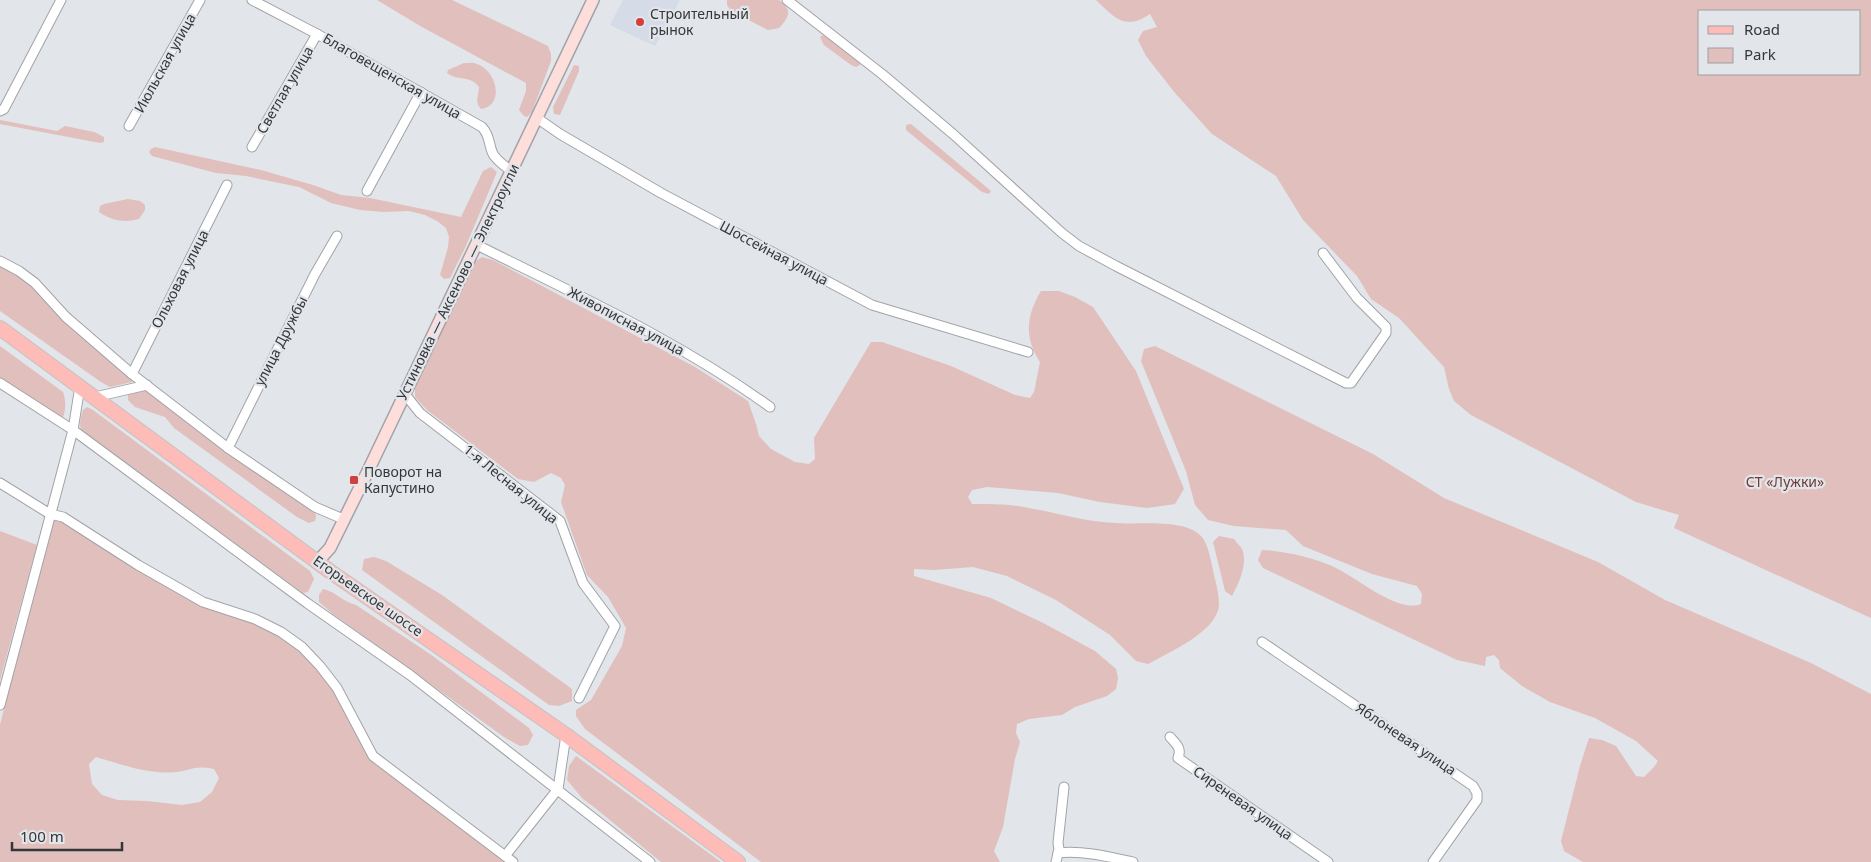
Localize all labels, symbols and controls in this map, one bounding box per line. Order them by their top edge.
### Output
place label: Строительный рынок [650,4,749,39]
street label: Июльская улица [129,10,200,116]
legend [1698,10,1861,75]
marker: Строительный рынок [634,16,646,28]
text: Road [1744,19,1780,39]
street label: Благовещенская улица [320,28,465,123]
street label: Светлая улица [252,43,317,137]
text: Park [1744,44,1776,64]
street label: Устиновка — Аксеново — Электроугли [392,160,523,403]
street label: Шоссейная улица [717,216,832,289]
street label: Ольховая улица [146,226,213,331]
street label: Живописная улица [565,282,688,359]
street label: улица Дружбы [250,293,311,389]
street label: 1-я Лесная улица [460,440,563,528]
place label: Поворот на Капустино [364,462,442,497]
park label: СТ «Лужки» [1746,472,1824,491]
marker: Поворот на Капустино [348,474,360,486]
street label: Егорьевское шоссе [310,551,427,641]
street label: Яблоневая улица [1352,698,1460,779]
street label: Сиреневая улица [1190,761,1297,844]
scale bar [12,820,122,852]
text: 100 m [20,826,64,846]

